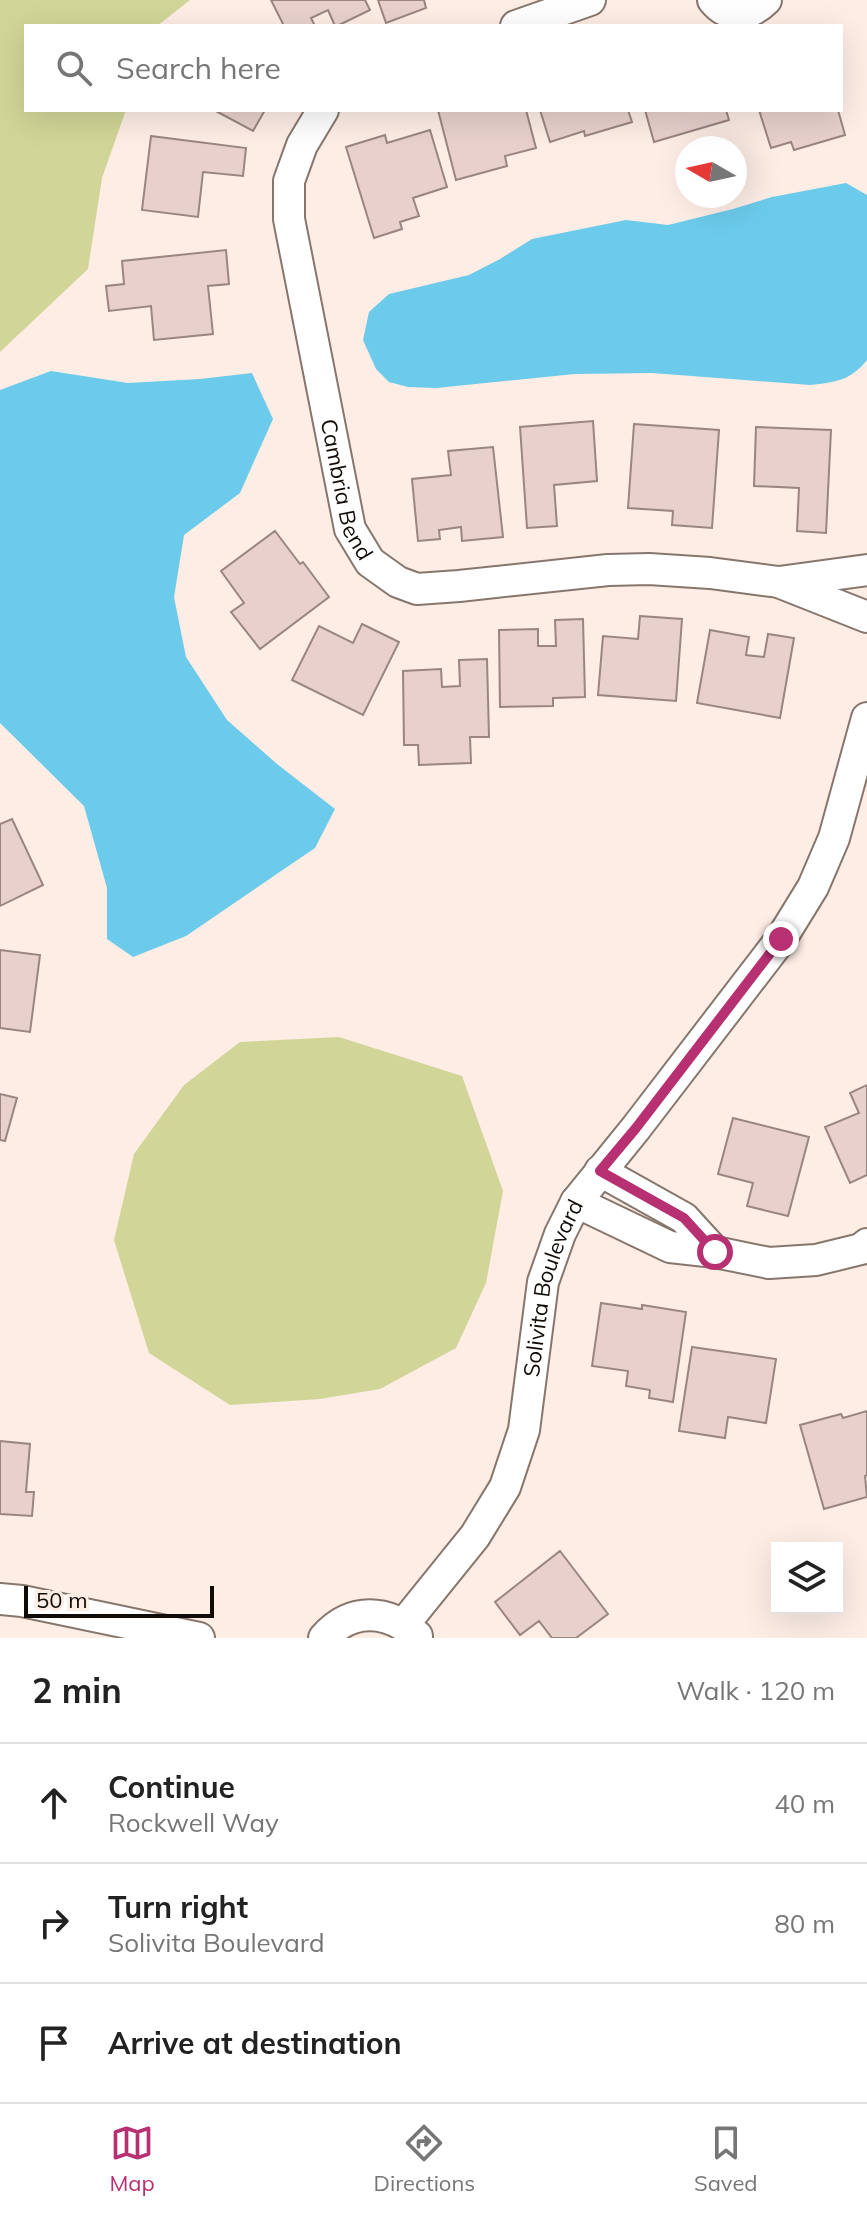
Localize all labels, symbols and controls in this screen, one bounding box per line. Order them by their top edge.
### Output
search box [24,24,843,112]
icon: search [52,46,96,90]
text: Search here [116,49,281,87]
north arrow [675,136,747,208]
street label: Cambria Bend [315,417,379,565]
route end [763,921,799,957]
street label: Solivita Boulevard [517,1195,589,1379]
route start [697,1234,733,1270]
map controls [771,1542,843,1614]
button: layers [771,1542,843,1614]
scale bar [24,1582,214,1618]
text: 50 m [36,1586,87,1614]
text: 2 min [32,1669,122,1712]
text: Walk · 120 m [676,1674,835,1707]
text: Continue [108,1768,235,1806]
icon: ahead [32,1781,76,1825]
text: 40 m [774,1787,835,1820]
text: Rockwell Way [108,1806,279,1839]
text: Turn right [108,1888,248,1926]
icon: right [32,1901,76,1945]
text: 80 m [774,1907,835,1940]
text: Solivita Boulevard [108,1926,325,1959]
icon: arrive [32,2021,76,2065]
text: Arrive at destination [108,2024,402,2062]
tab: Map [109,2121,155,2197]
tab: Directions [374,2121,475,2197]
tab: Saved [694,2121,758,2197]

